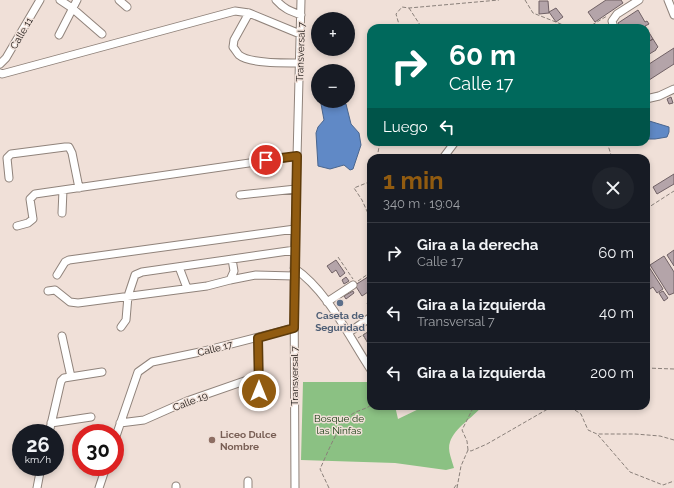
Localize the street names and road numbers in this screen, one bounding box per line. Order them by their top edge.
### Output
street label: Calle 11 [8,15,35,51]
street label: Transversal 7 [294,21,307,82]
street label: Calle 17 [196,339,234,358]
street label: Transversal 7 [289,345,300,406]
street label: Calle 19 [171,390,209,413]

